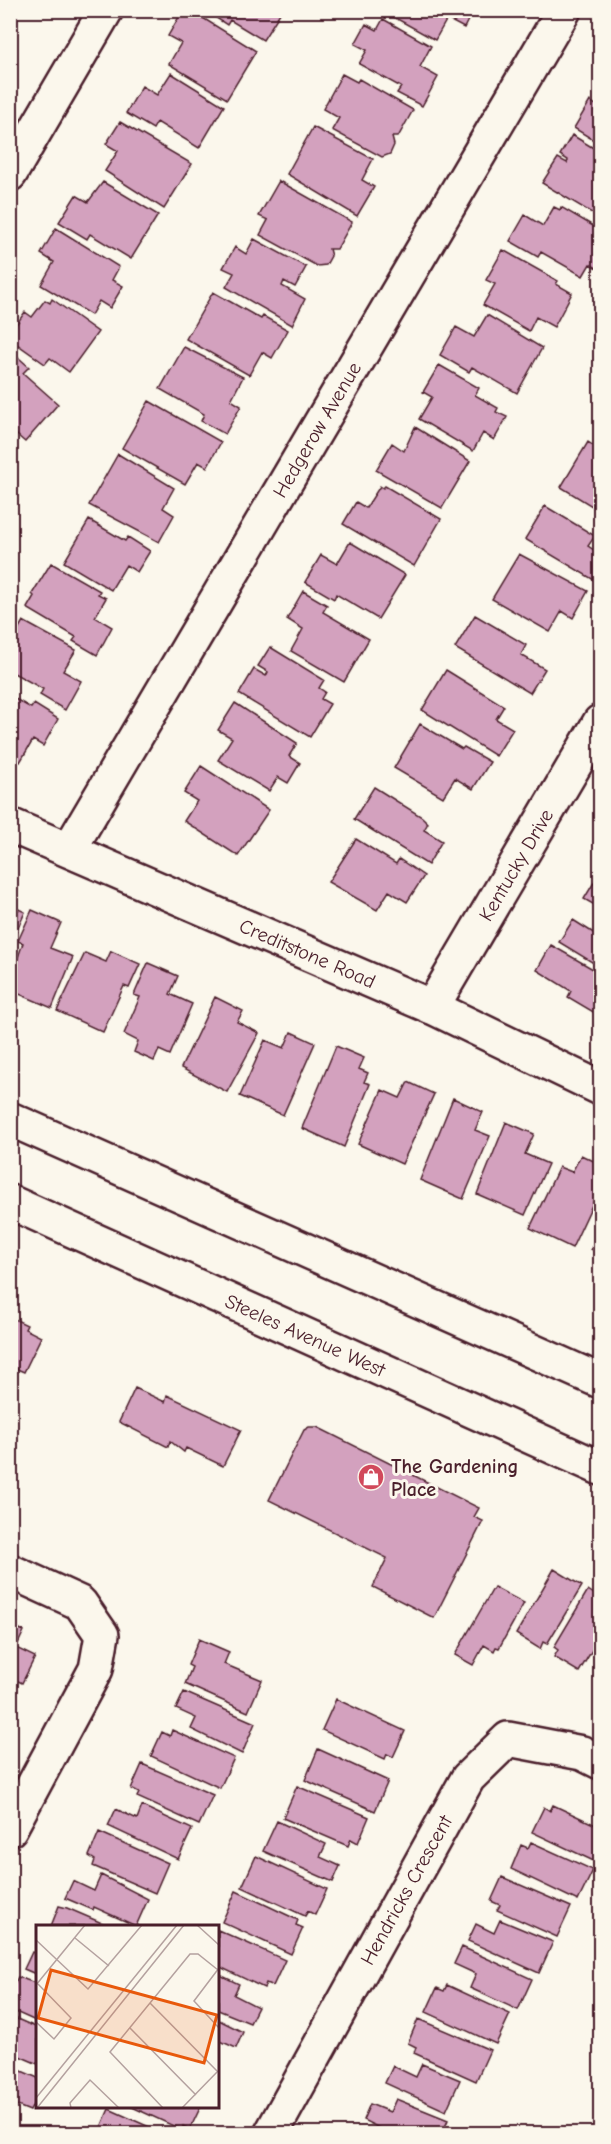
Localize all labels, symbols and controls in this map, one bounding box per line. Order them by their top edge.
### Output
street label: Hedgerow Avenue [268,358,366,501]
street label: Kentucky Drive [474,805,558,925]
street label: Creditstone Road [236,914,379,993]
street label: Steeles Avenue West [222,1289,390,1382]
place label: The Gardening Place [391,1455,519,1501]
shop icon: The Gardening Place [356,1462,386,1492]
street label: Hendricks Crescent [355,1810,457,1969]
inset map [36,1925,219,2108]

